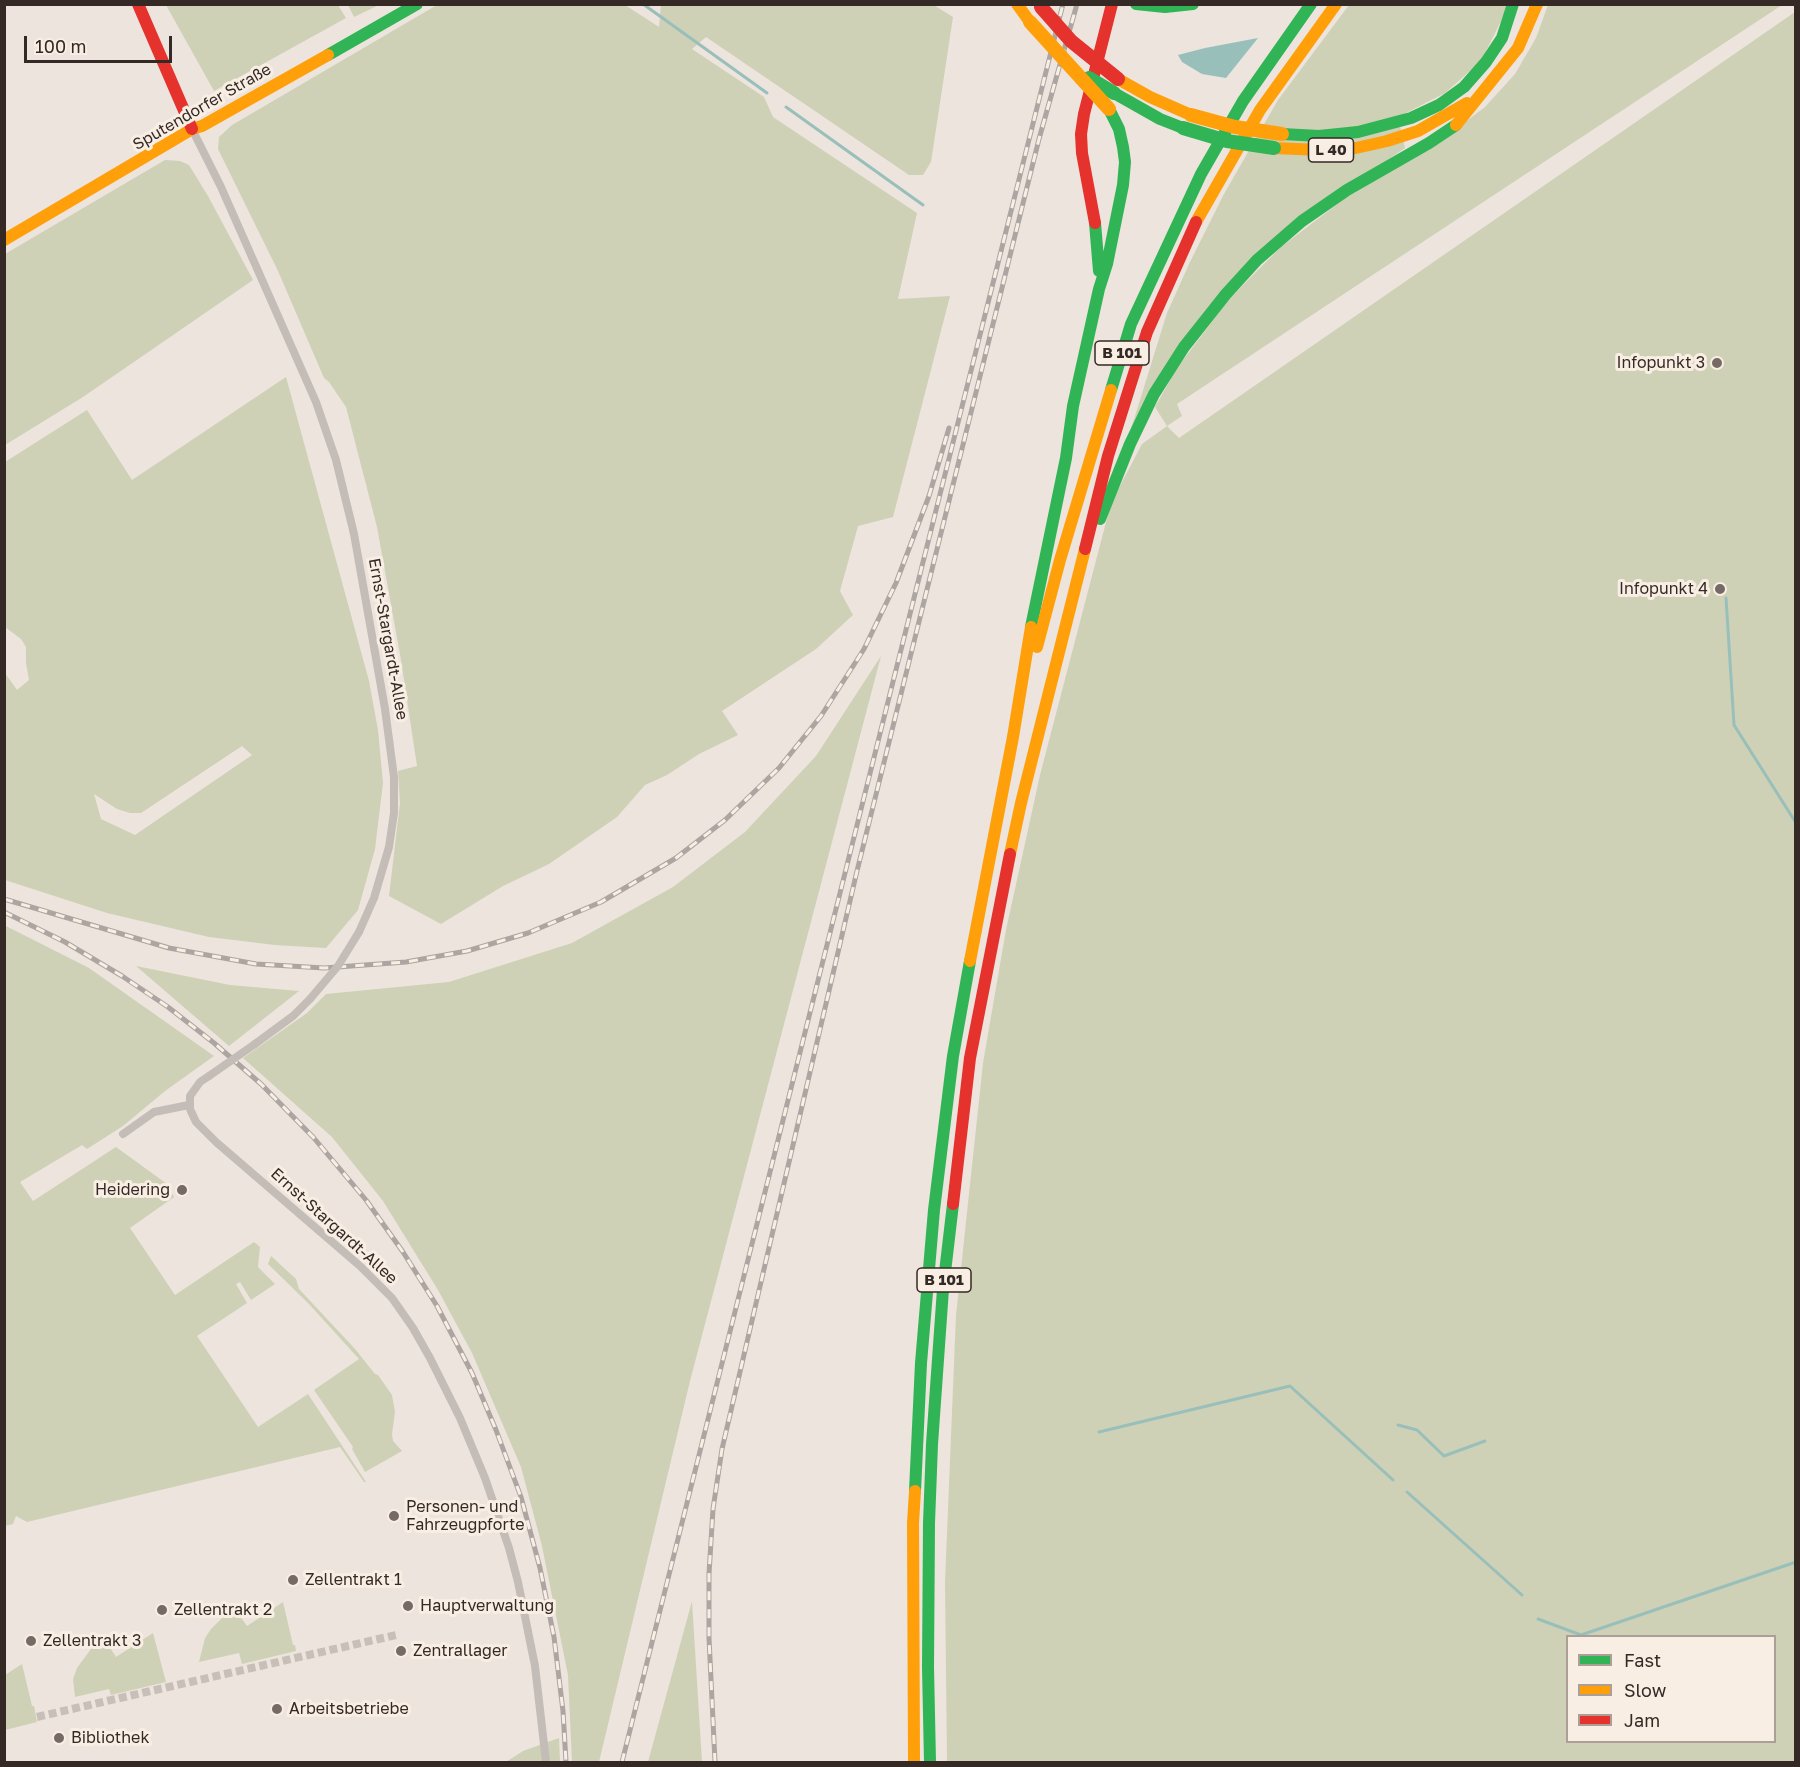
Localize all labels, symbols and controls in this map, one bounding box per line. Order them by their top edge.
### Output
scale bar [27,24,176,62]
text: 100 m [35,35,86,57]
street label: Sputendorfer Straße [129,60,275,154]
road number: L 40 [1308,138,1354,162]
road number: B 101 [1095,341,1149,365]
place label: Infopunkt 3 [1616,353,1705,373]
marker: Infopunkt 3 [1710,356,1724,370]
street label: Ernst-Stargardt-Allee [364,557,412,721]
place label: Infopunkt 4 [1619,579,1708,599]
marker: Infopunkt 4 [1713,582,1727,596]
street label: Ernst-Stargardt-Allee [267,1164,401,1288]
place label: Heidering [95,1180,170,1200]
marker: Heidering [175,1183,189,1197]
road number: B 101 [917,1268,971,1292]
place label: Personen- und Fahrzeugpforte [406,1497,525,1535]
marker: Personen- und Fahrzeugpforte [387,1509,401,1523]
place label: Zellentrakt 1 [305,1570,402,1590]
marker: Zellentrakt 1 [286,1573,300,1587]
place label: Hauptverwaltung [420,1596,554,1616]
marker: Hauptverwaltung [401,1599,415,1613]
place label: Zellentrakt 2 [174,1600,272,1620]
marker: Zellentrakt 2 [155,1603,169,1617]
place label: Zellentrakt 3 [43,1631,141,1651]
marker: Zellentrakt 3 [24,1634,38,1648]
legend [1566,1635,1776,1743]
place label: Zentrallager [413,1641,507,1661]
marker: Zentrallager [394,1644,408,1658]
text: Fast [1624,1649,1661,1671]
text: Slow [1624,1679,1666,1701]
place label: Arbeitsbetriebe [289,1699,409,1719]
marker: Arbeitsbetriebe [270,1702,284,1716]
text: Jam [1624,1709,1660,1731]
place label: Bibliothek [71,1728,149,1748]
marker: Bibliothek [52,1731,66,1745]

